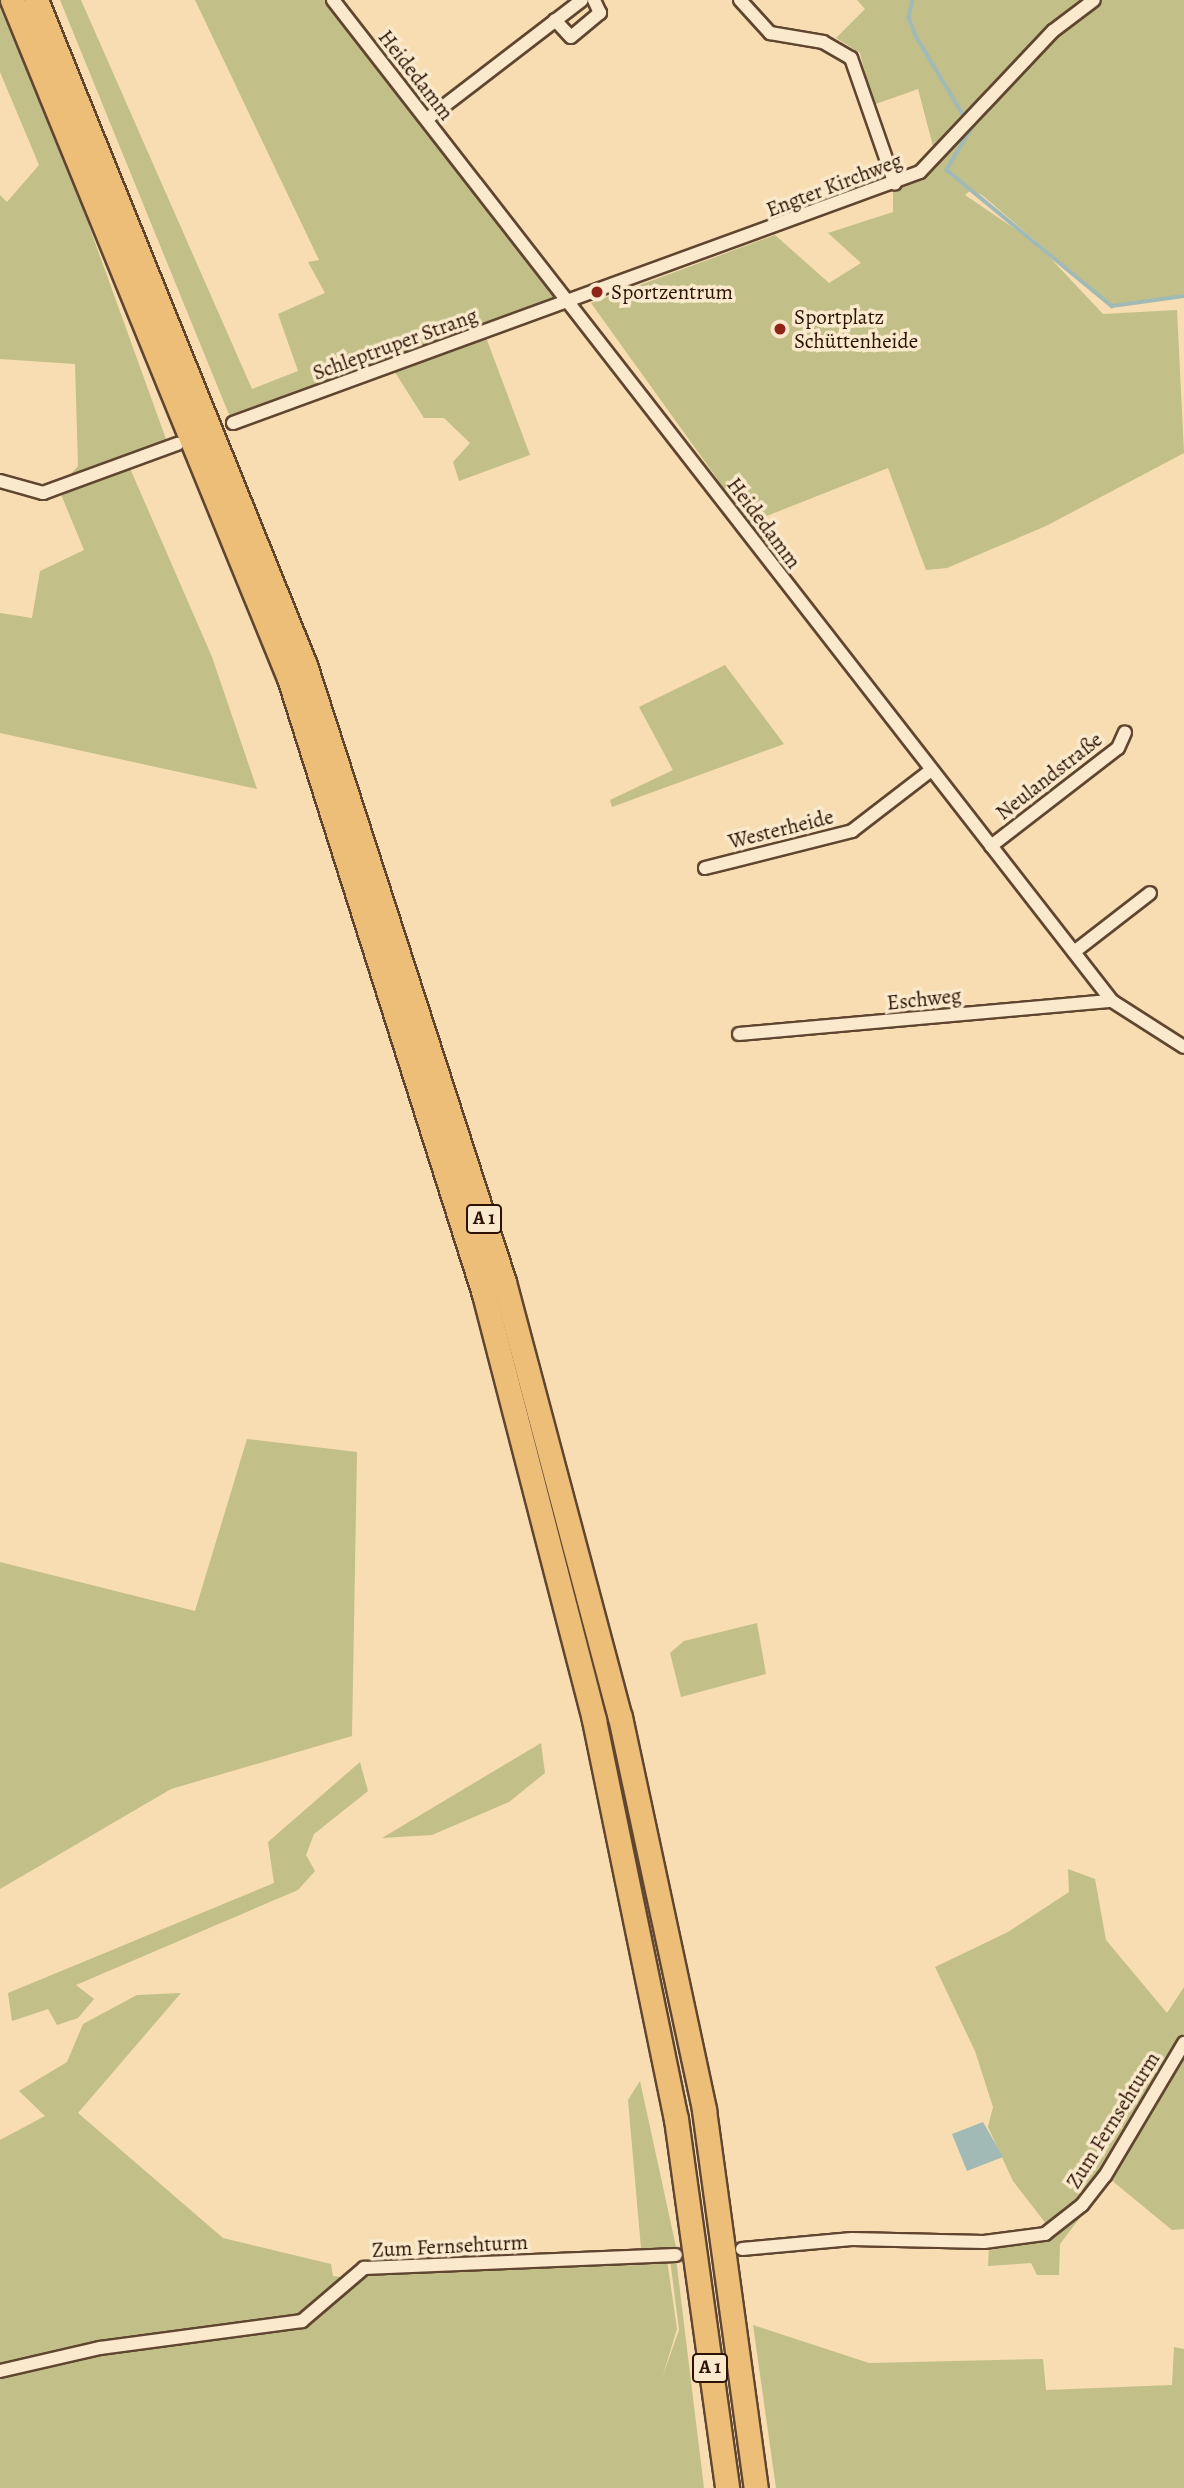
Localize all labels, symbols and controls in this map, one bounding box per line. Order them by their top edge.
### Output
street label: Heidedamm [373,25,459,125]
street label: Engter Kirchweg [763,148,905,222]
place label: Sportzentrum [611,279,733,305]
marker: Sportzentrum [589,284,605,300]
street label: Schleptruper Strang [309,303,481,385]
place label: Sportplatz Schüttenheide [794,304,918,354]
marker: Sportplatz Schüttenheide [772,321,788,337]
street label: Heidedamm [722,473,806,573]
street label: Neulandstraße [991,727,1107,825]
street label: Westerheide [726,804,836,854]
street label: Eschweg [886,983,962,1015]
road number: A 1 [465,1204,503,1234]
street label: Zum Fernsehturm [1061,2047,1165,2193]
street label: Zum Fernsehturm [371,2229,529,2263]
road number: A 1 [691,2352,729,2384]

